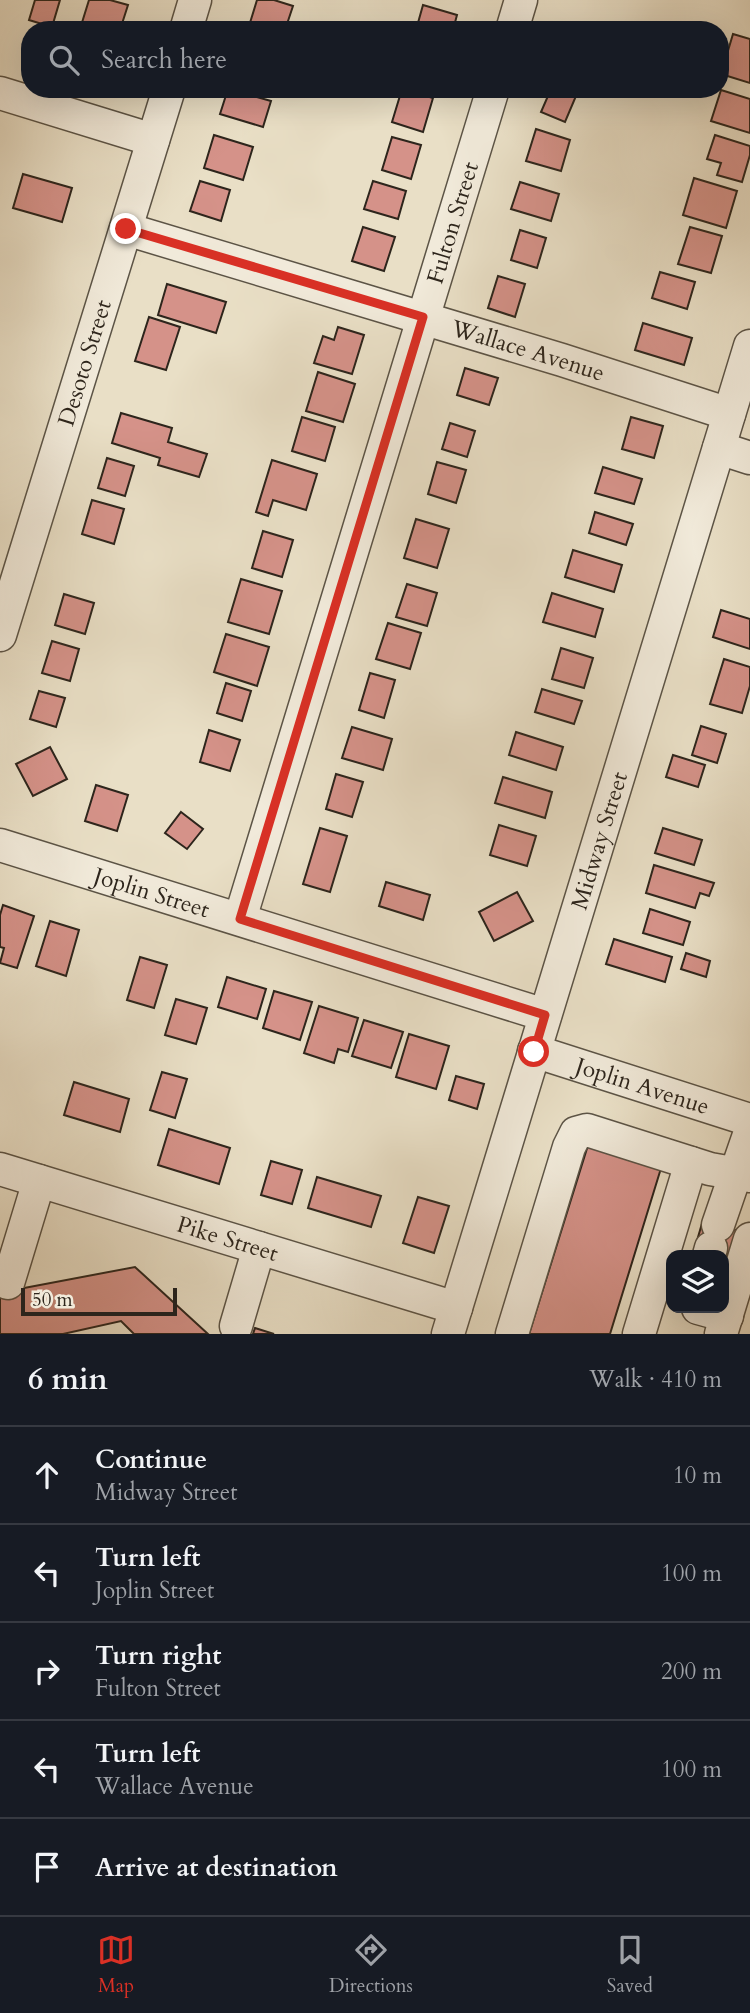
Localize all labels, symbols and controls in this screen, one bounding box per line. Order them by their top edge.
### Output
search box [21,21,729,98]
icon: search [45,41,83,79]
text: Search here [101,42,227,77]
street label: Fulton Street [420,158,486,288]
route end [110,213,141,244]
street label: Desoto Street [51,296,119,430]
street label: Wallace Avenue [447,312,609,389]
street label: Midway Street [564,768,635,913]
street label: Joplin Street [87,859,213,925]
route start [518,1036,549,1067]
street label: Joplin Avenue [569,1049,713,1122]
street label: Pike Street [173,1209,282,1269]
map controls [666,1250,729,1313]
button: layers [666,1250,729,1313]
scale bar [21,1285,177,1317]
text: 50 m [32,1287,73,1313]
text: 6 min [28,1359,108,1400]
text: Walk · 410 m [589,1364,722,1395]
text: Continue [95,1442,207,1477]
icon: ahead [28,1456,66,1494]
text: 10 m [673,1460,722,1491]
text: Midway Street [95,1477,237,1508]
text: Turn left [95,1540,200,1575]
icon: left [28,1554,66,1592]
text: 100 m [661,1558,722,1589]
text: Joplin Street [95,1575,214,1606]
text: Turn right [95,1638,222,1673]
icon: right [28,1652,66,1690]
text: 200 m [661,1656,722,1687]
text: Fulton Street [95,1673,221,1704]
text: Turn left [95,1736,200,1771]
icon: left [28,1750,66,1788]
text: 100 m [661,1754,722,1785]
text: Wallace Avenue [95,1771,254,1802]
icon: arrive [28,1848,66,1886]
text: Arrive at destination [95,1850,338,1885]
tab: Map [97,1931,135,1999]
tab: Directions [329,1931,413,1999]
tab: Saved [607,1931,653,1999]

